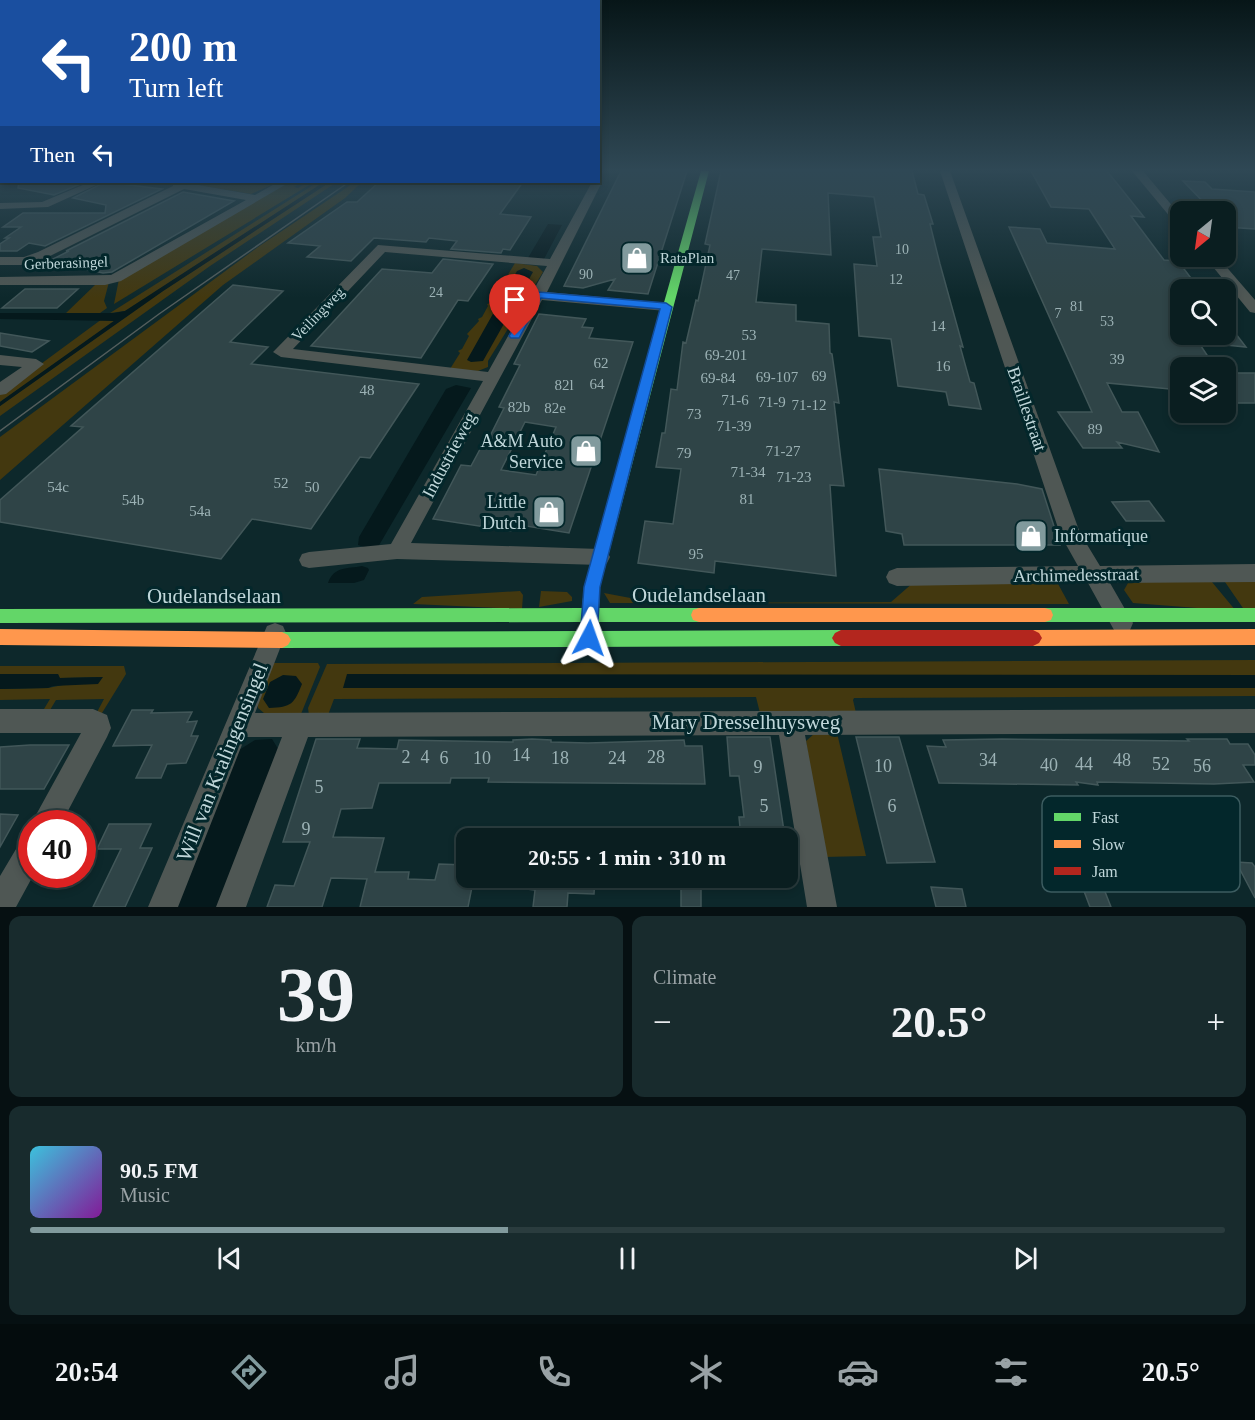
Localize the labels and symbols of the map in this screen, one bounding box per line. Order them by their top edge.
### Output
north arrow [1170,201,1236,267]
shop icon: RataPlan [619,240,655,276]
house number: 10 [895,242,909,257]
place label: RataPlan [660,250,715,266]
street label: Gerberasingel [24,254,108,272]
house number: 90 [579,267,593,282]
house number: 47 [726,268,740,283]
house number: 12 [889,272,903,287]
pin [489,274,540,336]
street label: Veilingweg [289,284,348,344]
house number: 24 [429,285,443,300]
house number: 81 [1070,299,1084,314]
house number: 7 [1055,306,1062,321]
house number: 53 [1100,314,1114,329]
house number: 14 [931,318,946,334]
house number: 53 [742,327,757,343]
house number: 69-201 [705,347,747,363]
house number: 39 [1110,351,1125,367]
house number: 62 [594,355,609,371]
house number: 16 [936,358,951,374]
street label: Braillestraat [1003,364,1051,454]
house number: 69 [812,368,827,384]
house number: 69-107 [756,369,799,385]
house number: 69-84 [701,370,736,386]
house number: 64 [590,376,605,392]
house number: 82l [554,377,574,393]
house number: 48 [360,382,375,398]
house number: 71-6 [721,392,749,408]
house number: 71-9 [758,394,786,410]
house number: 71-12 [792,397,827,413]
house number: 82b [508,399,530,415]
house number: 82e [544,400,566,416]
house number: 73 [687,406,702,422]
street label: Industrieweg [418,409,480,501]
house number: 71-39 [717,418,752,434]
house number: 89 [1088,421,1103,437]
place label: A&M Auto Service [480,431,563,472]
shop icon: A&M Auto Service [568,433,604,469]
house number: 71-27 [766,443,801,459]
house number: 79 [677,445,692,461]
house number: 71-34 [731,464,766,480]
house number: 71-23 [777,469,812,485]
house number: 52 [274,475,289,491]
house number: 54c [47,479,69,495]
house number: 50 [305,479,320,495]
house number: 81 [740,491,755,507]
house number: 54b [122,492,144,508]
place label: Little Dutch [482,492,526,533]
shop icon: Little Dutch [531,494,567,530]
house number: 54a [189,503,211,519]
shop icon: Informatique [1013,518,1049,554]
place label: Informatique [1054,526,1148,546]
house number: 95 [689,546,704,562]
street label: Archimedesstraat [1013,564,1139,586]
street label: Oudelandselaan [632,583,767,607]
street label: Oudelandselaan [147,584,282,608]
position arrow [557,606,621,670]
street label: Will van Kralingensingel [171,659,273,865]
street label: Mary Dresselhuysweg [652,710,841,734]
house number: 14 [512,745,530,765]
house number: 2 [402,747,411,767]
house number: 4 [421,747,430,767]
house number: 28 [647,747,665,767]
house number: 6 [440,748,449,768]
house number: 10 [473,748,491,768]
house number: 18 [551,748,569,768]
house number: 24 [608,748,626,768]
house number: 34 [979,750,997,770]
house number: 48 [1113,750,1131,770]
house number: 44 [1075,754,1093,774]
house number: 52 [1152,754,1170,774]
house number: 40 [1040,755,1058,775]
house number: 10 [874,756,892,776]
house number: 56 [1193,756,1211,776]
house number: 9 [754,757,763,777]
house number: 5 [315,777,324,797]
house number: 5 [760,796,769,816]
house number: 6 [888,796,897,816]
legend [1042,796,1240,892]
text: Fast [1092,809,1119,826]
speed limit sign: 40 [18,810,96,888]
house number: 9 [302,819,311,839]
text: Slow [1092,836,1125,853]
text: Jam [1092,863,1118,880]

